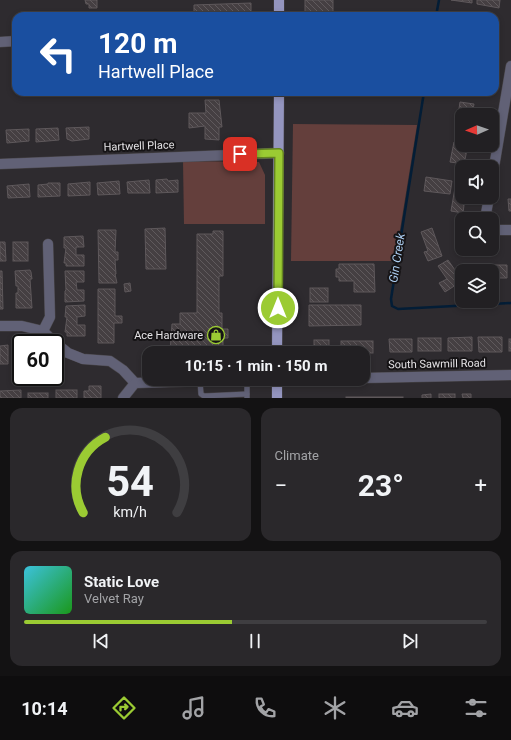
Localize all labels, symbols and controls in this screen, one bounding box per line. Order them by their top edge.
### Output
text: 120 m [98,27,177,60]
icon: left [32,28,84,80]
text: Hartwell Place [98,61,214,82]
north arrow [455,108,499,152]
map controls [455,108,499,308]
pin [223,137,257,171]
street label: Hartwell Place [103,138,175,154]
icon: arrive [229,143,251,165]
button: sound [455,160,499,204]
button: search [455,212,499,256]
water label: Gin Creek [386,231,408,284]
button: layers [455,264,499,308]
position arrow [257,287,299,329]
shop icon: Ace Hardware [206,325,226,345]
place label: Ace Hardware [134,329,203,342]
speed limit sign: 60 [12,334,64,386]
text: 10:15 · 1 min · 150 m [185,357,327,375]
street label: South Sawmill Road [388,357,486,371]
text: Climate [275,448,319,463]
text: 54 [106,456,154,505]
text: 23° [358,468,404,503]
text: − [275,473,287,498]
text: + [475,473,487,498]
text: km/h [113,503,147,519]
text: Static Love [84,573,159,591]
text: Velvet Ray [84,591,144,606]
icon: previous [90,630,112,652]
icon: pause [244,630,266,652]
icon: next [399,630,421,652]
icon: directions [110,694,138,722]
icon: music [180,694,208,722]
icon: phone [251,694,279,722]
icon: climate [321,694,349,722]
icon: car [391,694,419,722]
icon: filters [462,694,490,722]
text: 10:14 [21,698,68,719]

